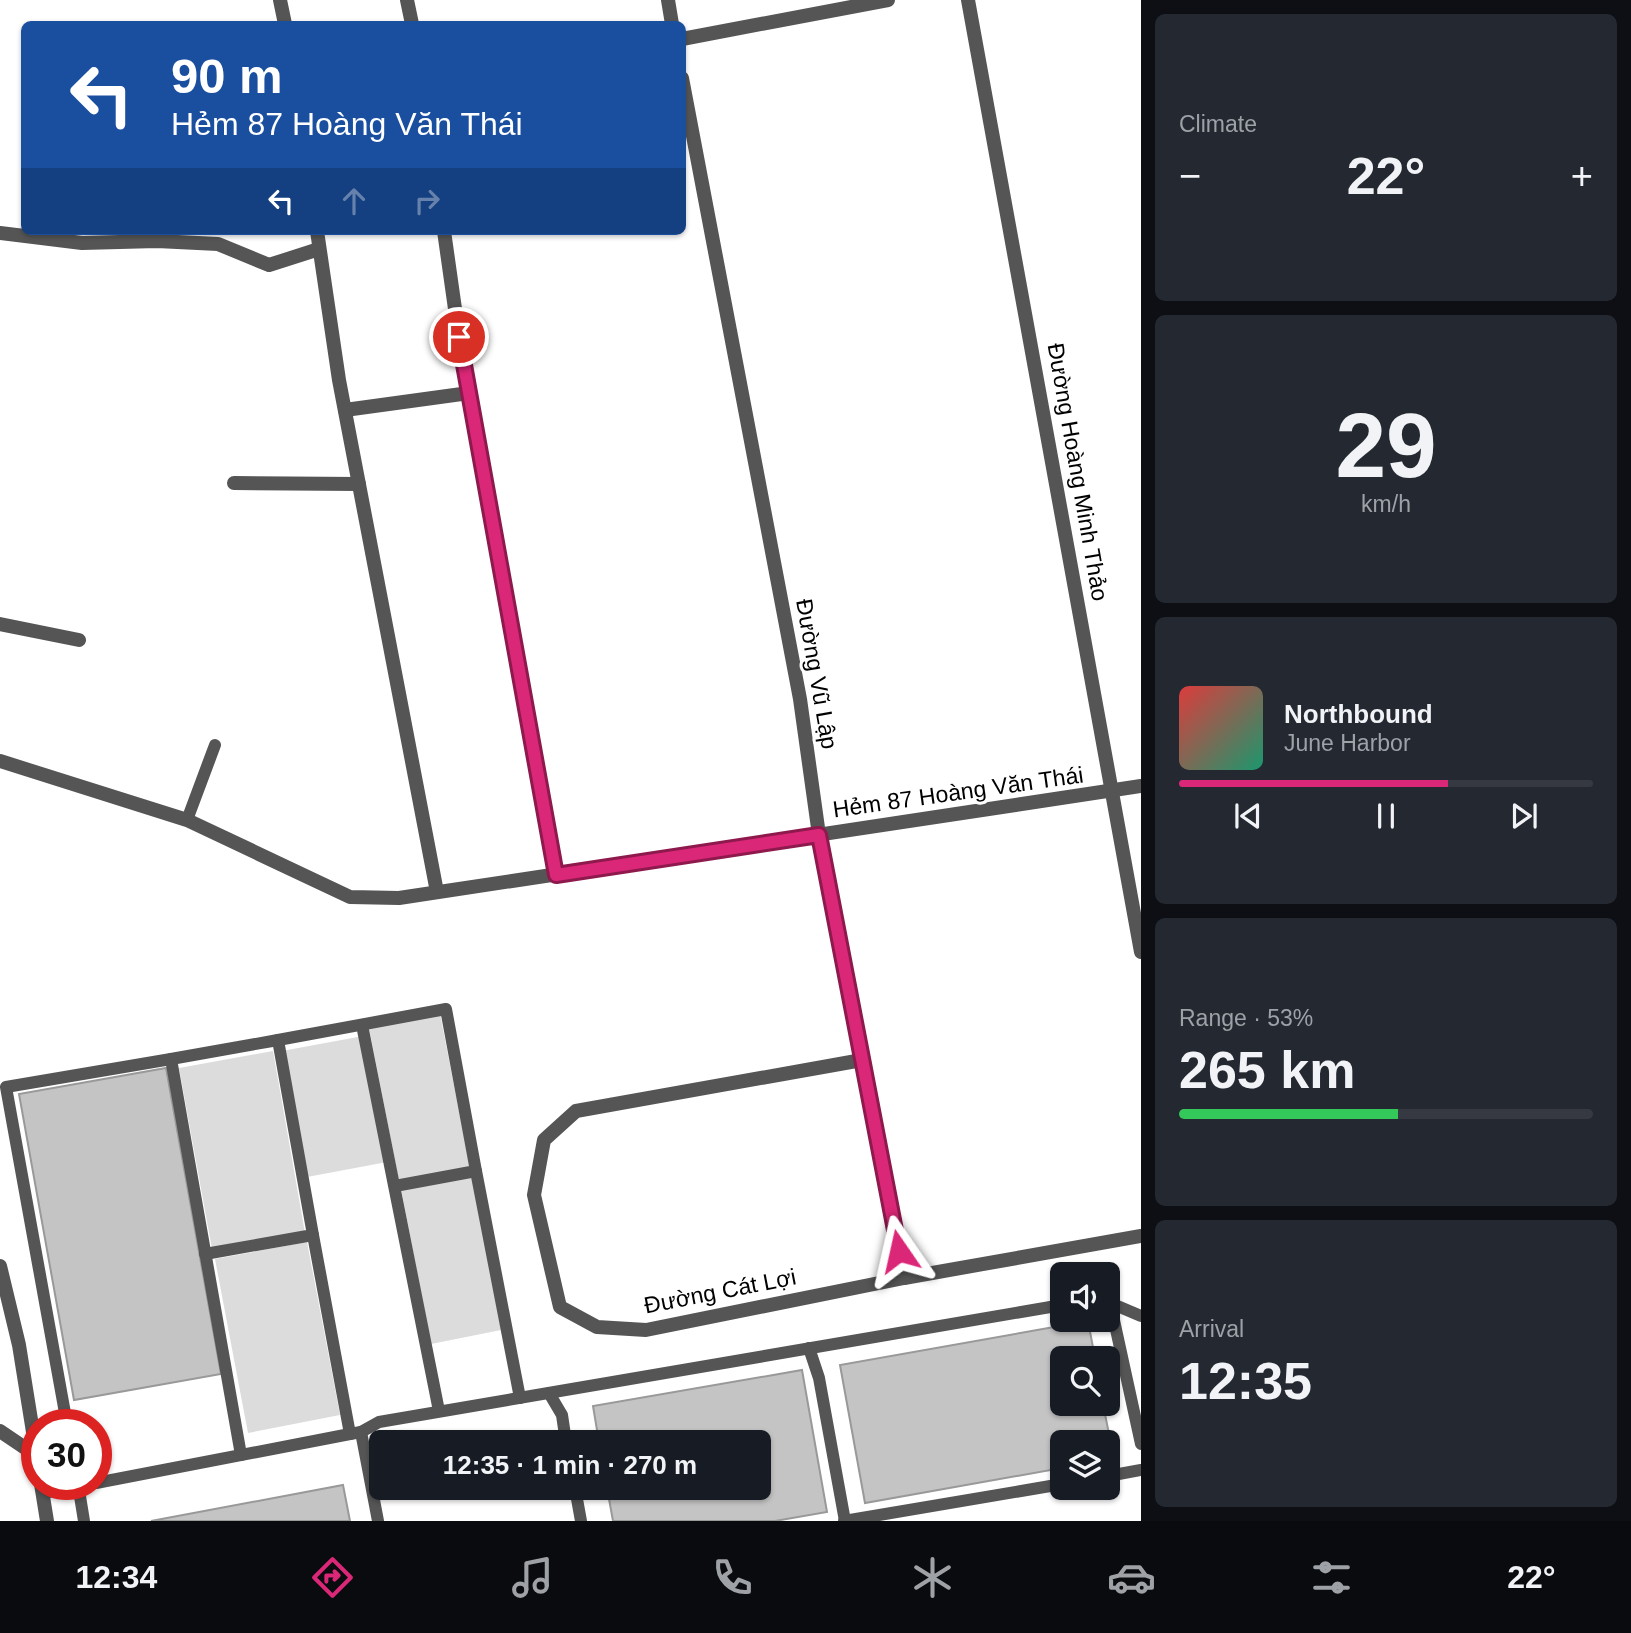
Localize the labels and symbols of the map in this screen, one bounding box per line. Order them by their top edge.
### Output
pin [429,307,489,367]
street label: Đường Hoàng Minh Thảo [1042,341,1114,603]
street label: Đường Vũ Lập [791,597,843,751]
street label: Hẻm 87 Hoàng Văn Thái [831,762,1085,822]
position arrow [862,1214,936,1288]
street label: Đường Cát Lợi [642,1264,798,1318]
speed limit sign: 30 [21,1409,112,1500]

